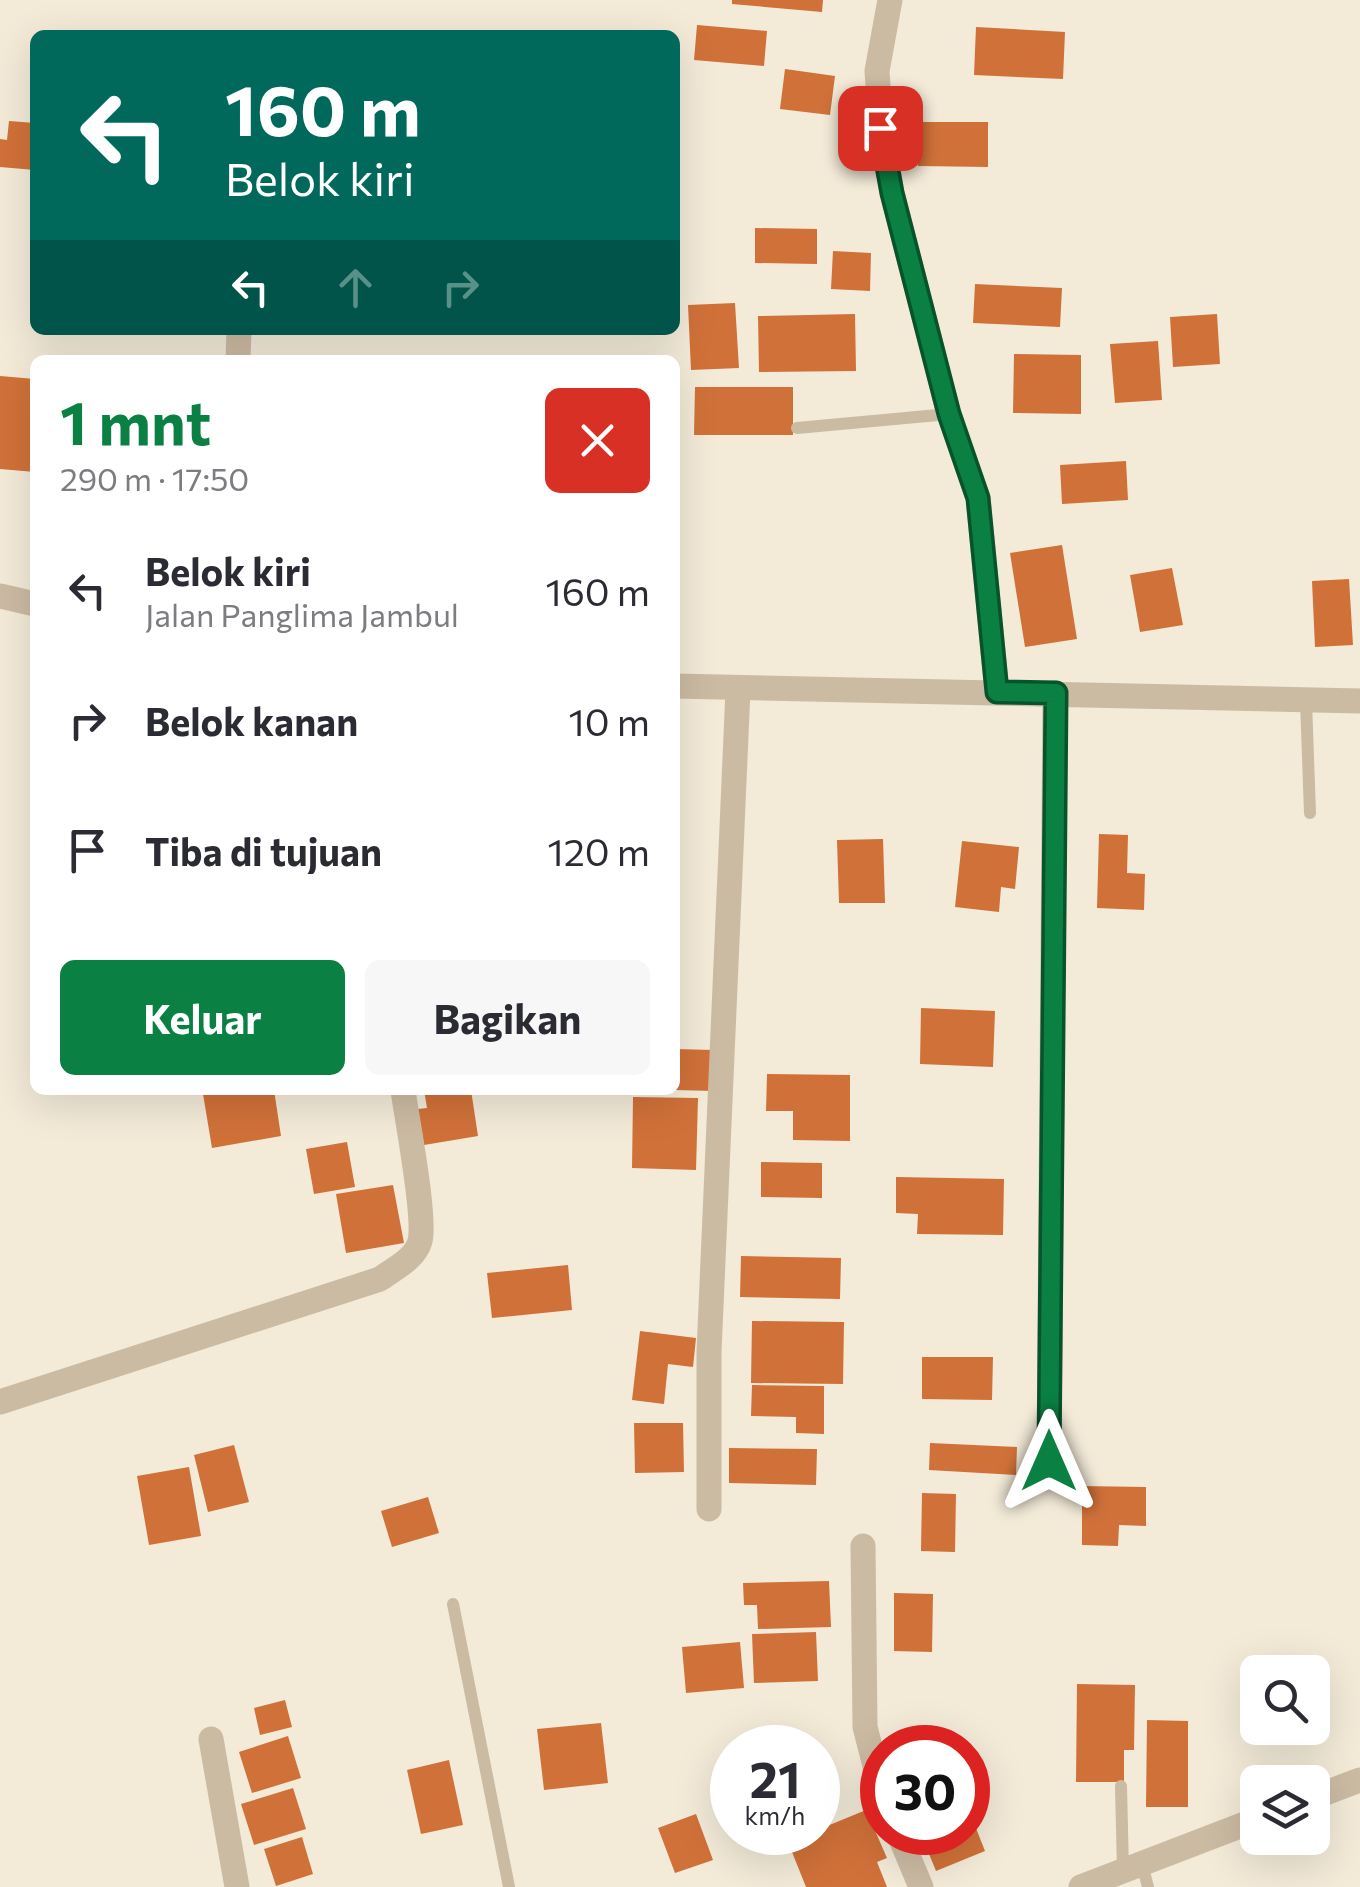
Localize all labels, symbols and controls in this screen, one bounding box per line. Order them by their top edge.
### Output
text: 160 m [225,65,421,150]
icon: left [60,70,190,200]
pin [838,86,923,171]
icon: arrive [853,101,908,156]
text: Belok kiri [225,150,415,205]
icon: left [223,260,278,315]
icon: ahead [328,260,383,315]
icon: right [433,260,488,315]
text: 1 mnt [60,384,211,457]
button: close [545,388,650,493]
text: 290 m · 17:50 [60,458,249,498]
text: Belok kiri [145,547,311,594]
icon: left [60,563,115,618]
text: 160 m [545,567,650,614]
text: Jalan Panglima Jambul [145,594,459,634]
icon: right [60,693,115,748]
text: Belok kanan [145,697,358,744]
text: 10 m [569,697,650,744]
icon: arrive [60,823,115,878]
text: Tiba di tujuan [145,827,382,874]
text: 120 m [548,827,650,874]
button: Keluar [60,960,345,1075]
button: Bagikan [365,960,650,1075]
position arrow [997,1409,1101,1513]
map controls [1240,1655,1330,1855]
button: search [1240,1655,1330,1745]
speed limit sign: 30 [860,1725,990,1855]
text: 21 [749,1747,801,1808]
button: layers [1240,1765,1330,1855]
text: km/h [745,1800,805,1830]

